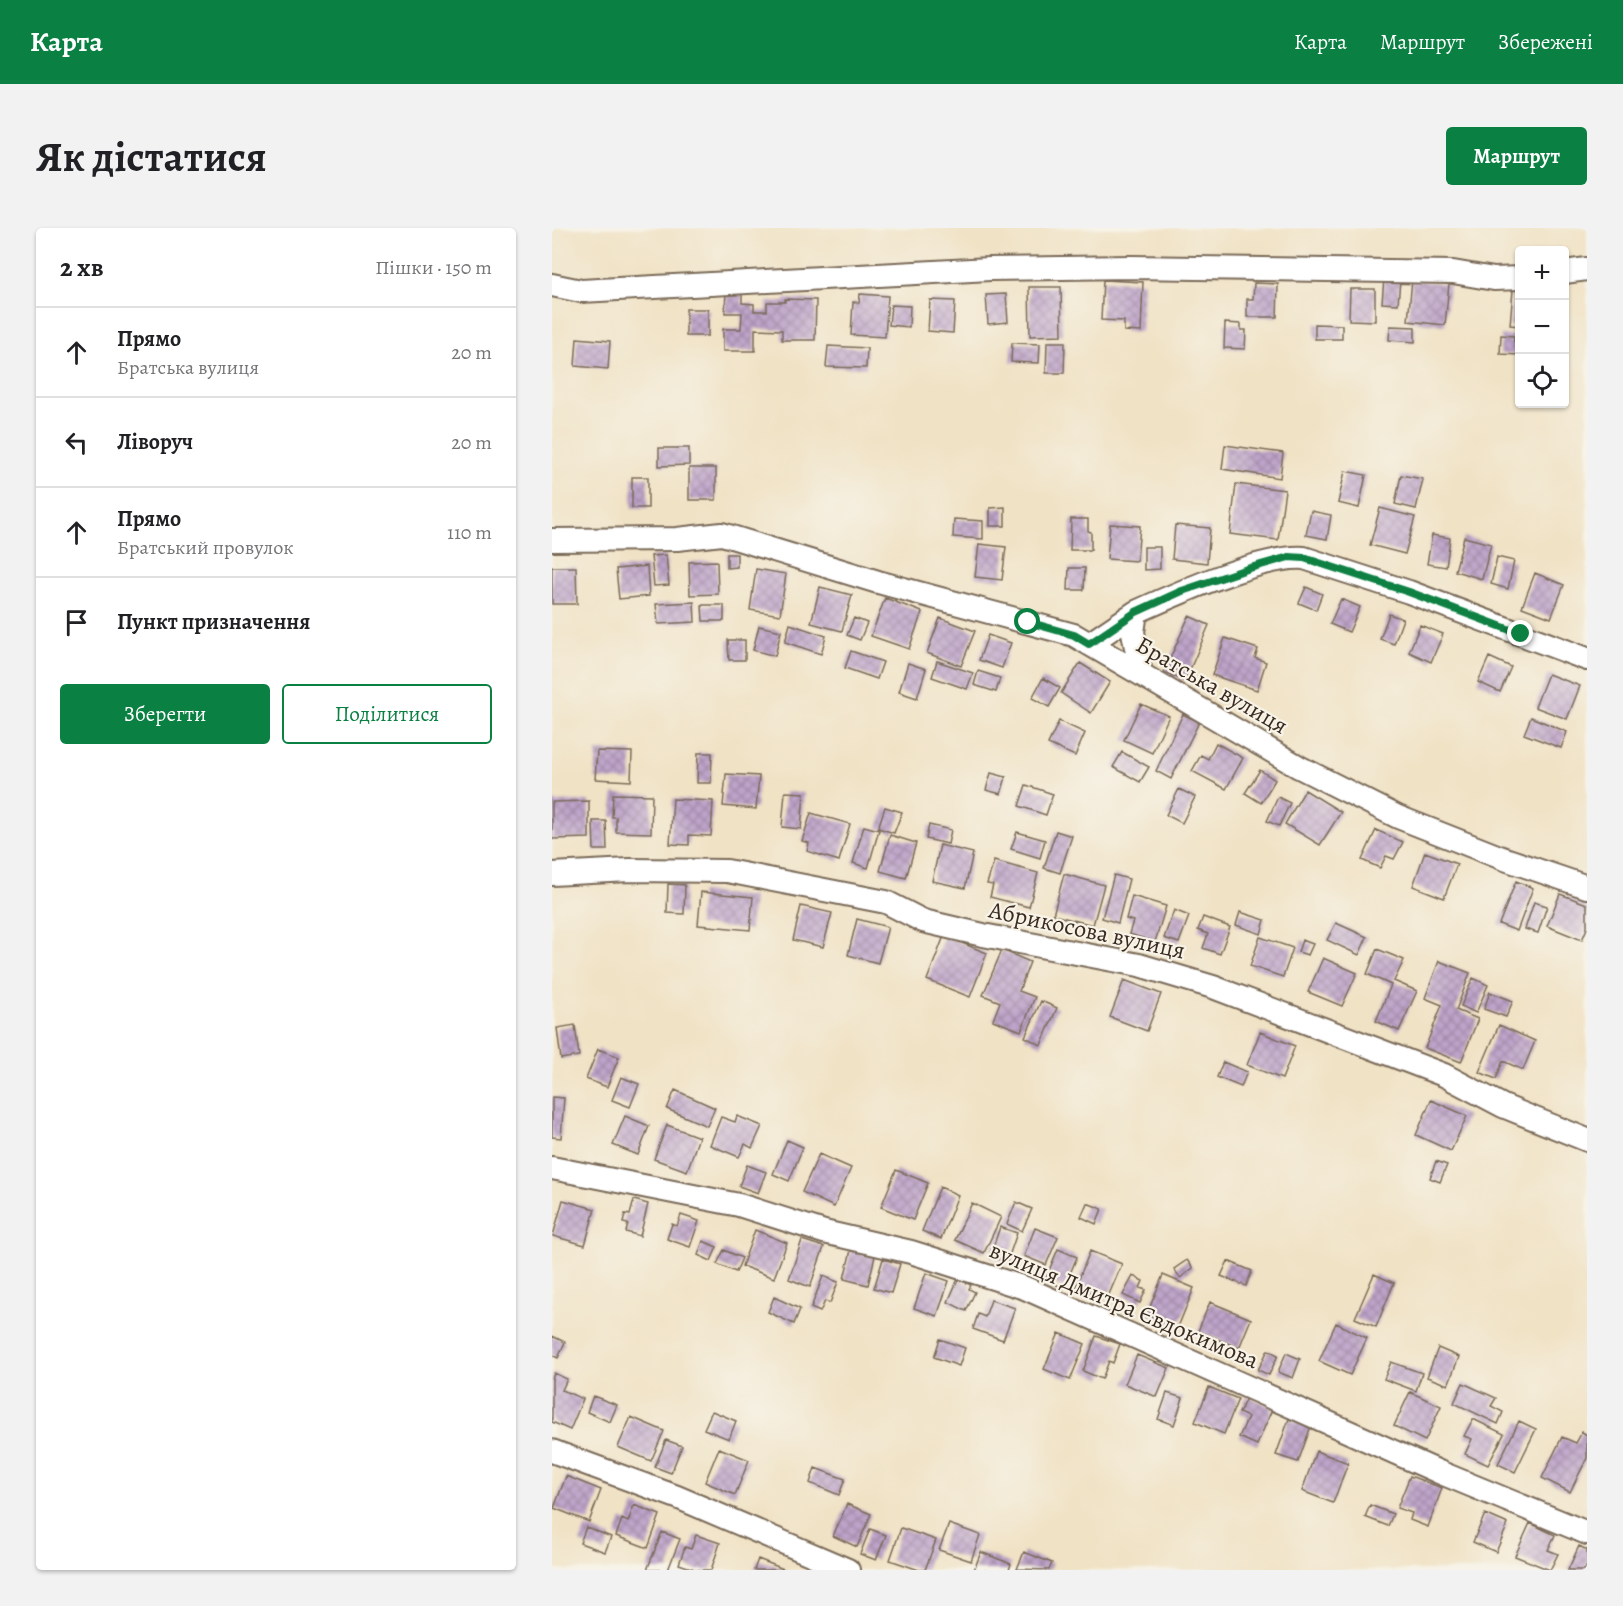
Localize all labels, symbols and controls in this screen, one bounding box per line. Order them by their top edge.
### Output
text: Карта [30,23,103,61]
text: Карта [1294,28,1347,56]
text: Маршрут [1380,28,1465,56]
text: Збережені [1498,28,1593,56]
button: Маршрут [1446,127,1587,185]
text: Як дістатися [36,128,267,185]
map controls [1515,246,1569,408]
button: + [1515,246,1569,300]
text: 2 хв [60,250,104,285]
text: Пішки · 150 m [375,254,492,281]
button: − [1515,300,1569,354]
text: Прямо [117,324,181,354]
icon: ahead [60,336,93,369]
text: 20 m [451,339,492,366]
text: Братська вулиця [117,354,259,381]
button: locate [1515,354,1569,408]
icon: left [60,426,93,459]
text: Ліворуч [117,427,193,457]
text: 20 m [451,429,492,456]
text: Прямо [117,504,181,534]
icon: ahead [60,516,93,549]
text: 110 m [447,519,492,546]
text: Братський провулок [117,534,294,561]
icon: arrive [60,606,93,639]
text: Пункт призначення [117,607,310,637]
route start [1014,608,1040,634]
route end [1507,620,1533,646]
street label: Братська вулиця [1130,629,1294,741]
button: Зберегти [60,684,270,744]
button: Поділитися [282,684,492,744]
street label: Абрикосова вулиця [985,893,1188,966]
street label: вулиця Дмитра Євдокимова [985,1234,1263,1376]

